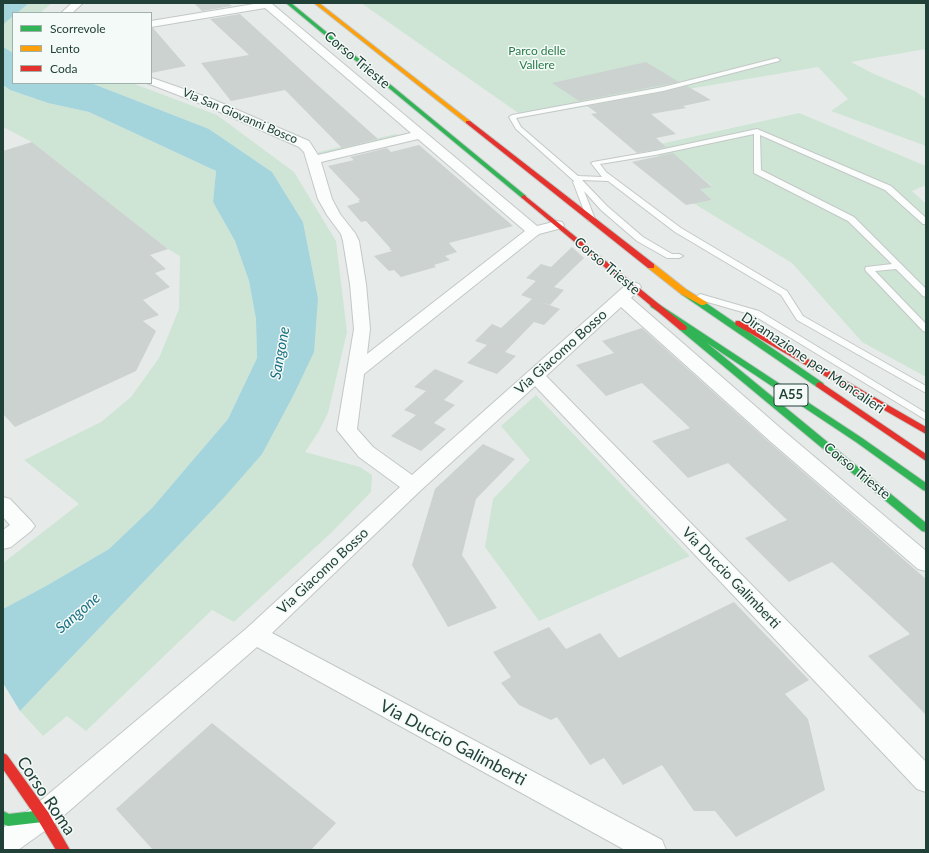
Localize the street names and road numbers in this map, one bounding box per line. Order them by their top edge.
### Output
street label: Corso Trieste [321,28,393,92]
street label: Via San Giovanni Bosco [180,85,300,147]
street label: Corso Trieste [571,234,643,298]
street label: Via Giacomo Bosso [511,306,611,398]
street label: Diramazione per Moncalieri [738,309,888,417]
road number: A55 [774,384,808,406]
street label: Corso Trieste [820,439,894,503]
street label: Via Giacomo Bosso [274,524,372,618]
street label: Via Duccio Galimberti [678,524,784,632]
street label: Via Duccio Galimberti [376,696,530,790]
street label: Corso Roma [12,753,80,839]

